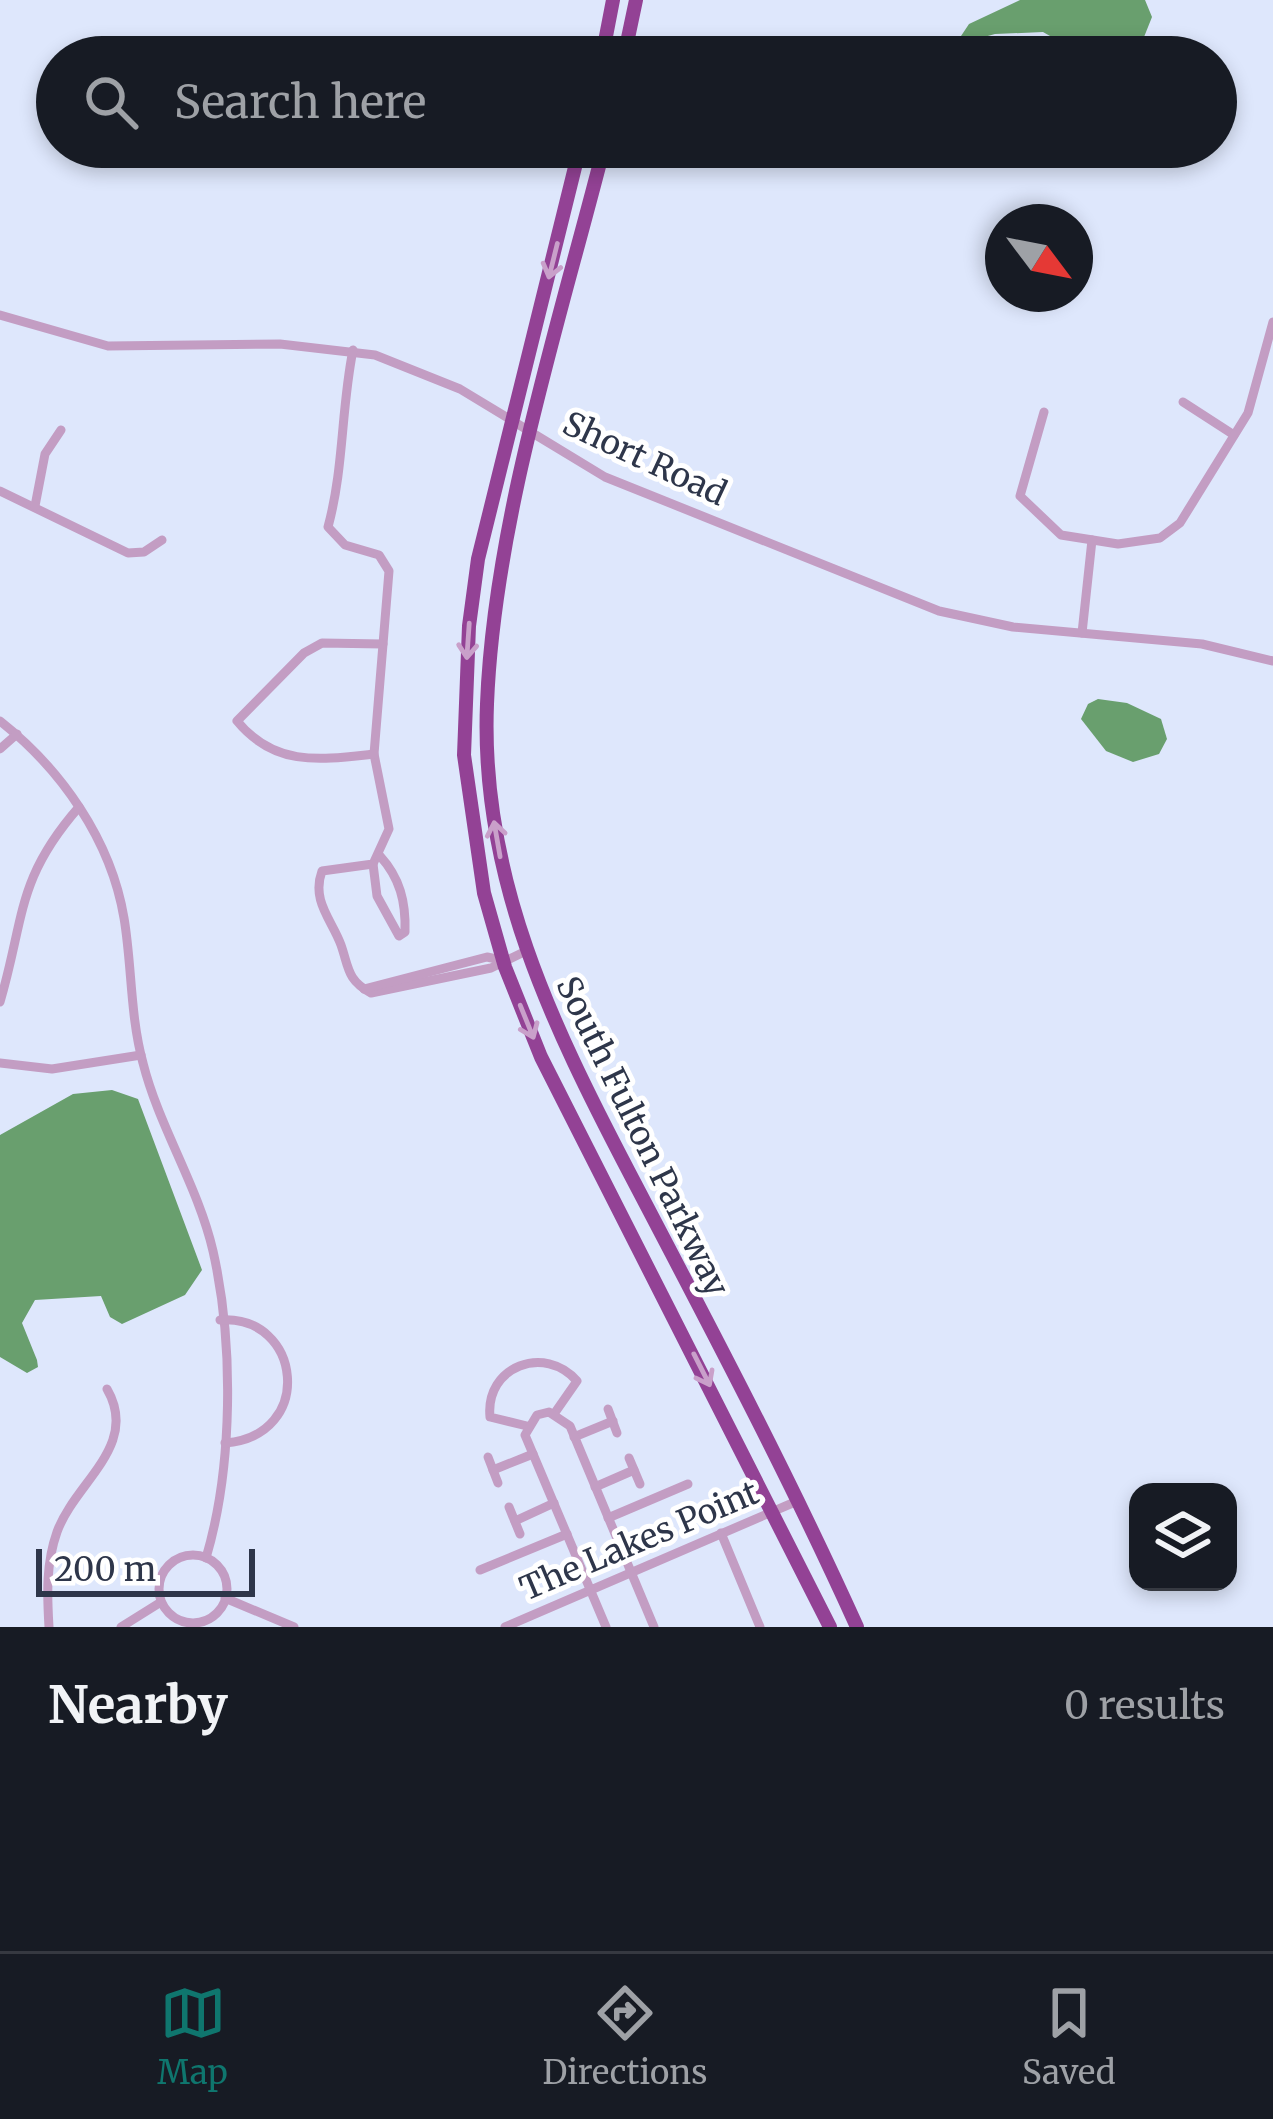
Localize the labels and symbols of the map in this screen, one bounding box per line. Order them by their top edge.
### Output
north arrow [985,204,1093,312]
one-way arrow [541,241,563,279]
street label: Short Road [556,403,733,514]
one-way arrow [457,621,480,660]
one-way arrow [485,820,507,859]
street label: South Fulton Parkway [547,970,738,1303]
one-way arrow [518,1002,540,1039]
one-way arrow [692,1352,715,1388]
street label: The Lakes Point [514,1472,765,1609]
scale bar [36,1543,255,1596]

